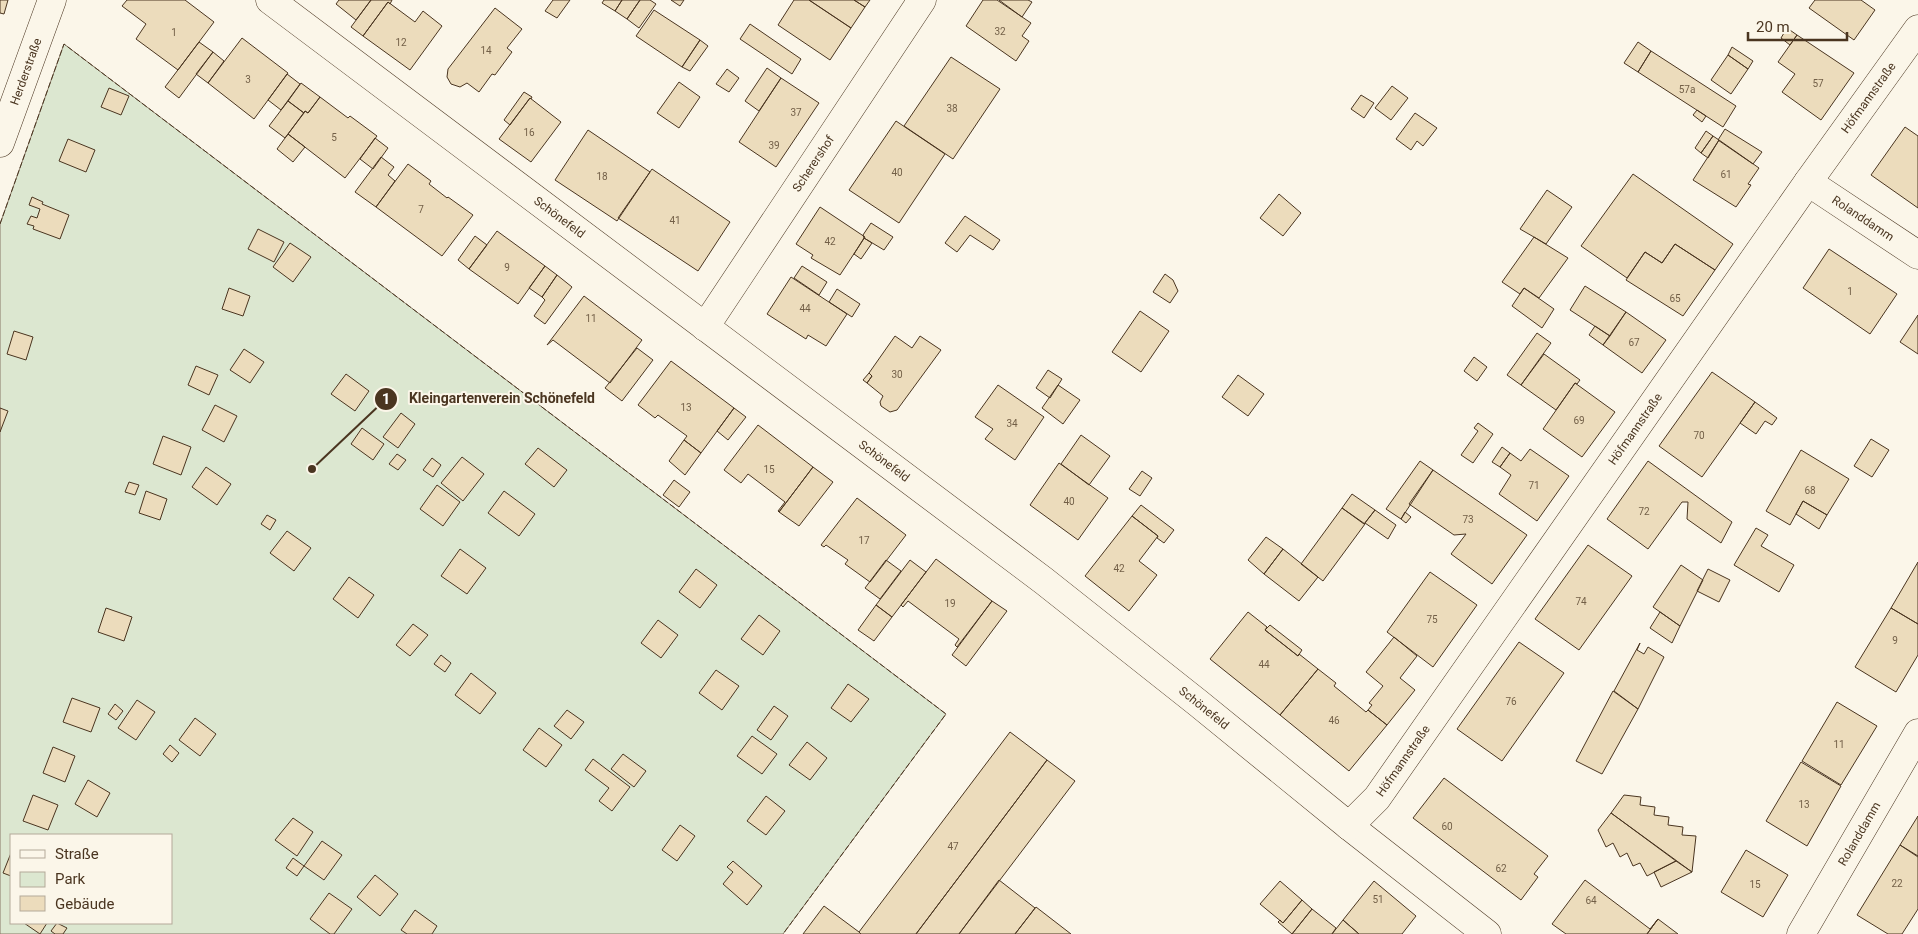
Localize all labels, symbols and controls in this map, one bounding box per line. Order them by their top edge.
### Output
scale bar [1748,10,1847,42]
text: 20 m [1756,18,1790,36]
house number: 32 [994,26,1006,37]
house number: 1 [171,27,177,38]
street label: Herderstraße [7,36,45,107]
house number: 12 [395,37,407,48]
house number: 14 [480,45,492,56]
street label: Höfmannstraße [1838,60,1899,136]
house number: 3 [245,74,251,85]
house number: 57 [1812,78,1824,89]
house number: 57a [1679,84,1695,95]
house number: 38 [946,103,958,114]
house number: 37 [790,107,802,118]
house number: 16 [523,127,535,138]
house number: 5 [331,132,337,143]
street label: Scherershof [790,132,838,194]
house number: 39 [768,140,780,151]
house number: 40 [891,167,903,178]
house number: 61 [1720,169,1732,180]
house number: 18 [596,171,608,182]
street label: Rolanddamm [1829,193,1897,244]
street label: Schönefeld [531,194,588,241]
house number: 7 [418,204,424,215]
house number: 41 [669,215,681,226]
house number: 42 [824,236,836,247]
house number: 9 [504,262,510,273]
house number: 1 [1847,286,1853,297]
house number: 65 [1669,293,1681,304]
house number: 44 [799,303,811,314]
house number: 11 [585,313,597,324]
house number: 67 [1628,337,1640,348]
house number: 30 [891,369,903,380]
callout: Kleingartenverein Schönefeld [374,384,605,413]
text: 1 [382,390,390,408]
text: Kleingartenverein Schönefeld [409,390,595,406]
street label: Höfmannstraße [1605,391,1665,467]
house number: 13 [680,402,692,413]
house number: 69 [1573,415,1585,426]
house number: 34 [1006,418,1018,429]
house number: 70 [1693,430,1705,441]
street label: Schönefeld [856,437,912,485]
house number: 15 [763,464,775,475]
house number: 71 [1528,480,1540,491]
house number: 68 [1804,485,1816,496]
house number: 40 [1063,496,1075,507]
house number: 72 [1638,506,1650,517]
house number: 73 [1462,514,1474,525]
house number: 17 [858,535,870,546]
house number: 42 [1113,563,1125,574]
house number: 74 [1575,596,1587,607]
house number: 19 [944,598,956,609]
house number: 75 [1426,614,1438,625]
house number: 9 [1892,635,1898,646]
house number: 44 [1258,659,1270,670]
street label: Schönefeld [1176,684,1232,732]
house number: 76 [1505,696,1517,707]
house number: 46 [1328,715,1340,726]
street label: Höfmannstraße [1373,722,1433,799]
house number: 11 [1833,739,1845,750]
house number: 13 [1798,799,1810,810]
street label: Rolanddamm [1835,799,1883,868]
house number: 60 [1441,821,1453,832]
legend [10,834,172,924]
house number: 47 [947,841,959,852]
text: Straße [55,845,99,863]
house number: 62 [1495,863,1507,874]
text: Park [55,870,86,888]
house number: 22 [1891,878,1903,889]
house number: 15 [1749,879,1761,890]
house number: 51 [1372,894,1384,905]
text: Gebäude [55,895,114,913]
house number: 64 [1585,895,1597,906]

